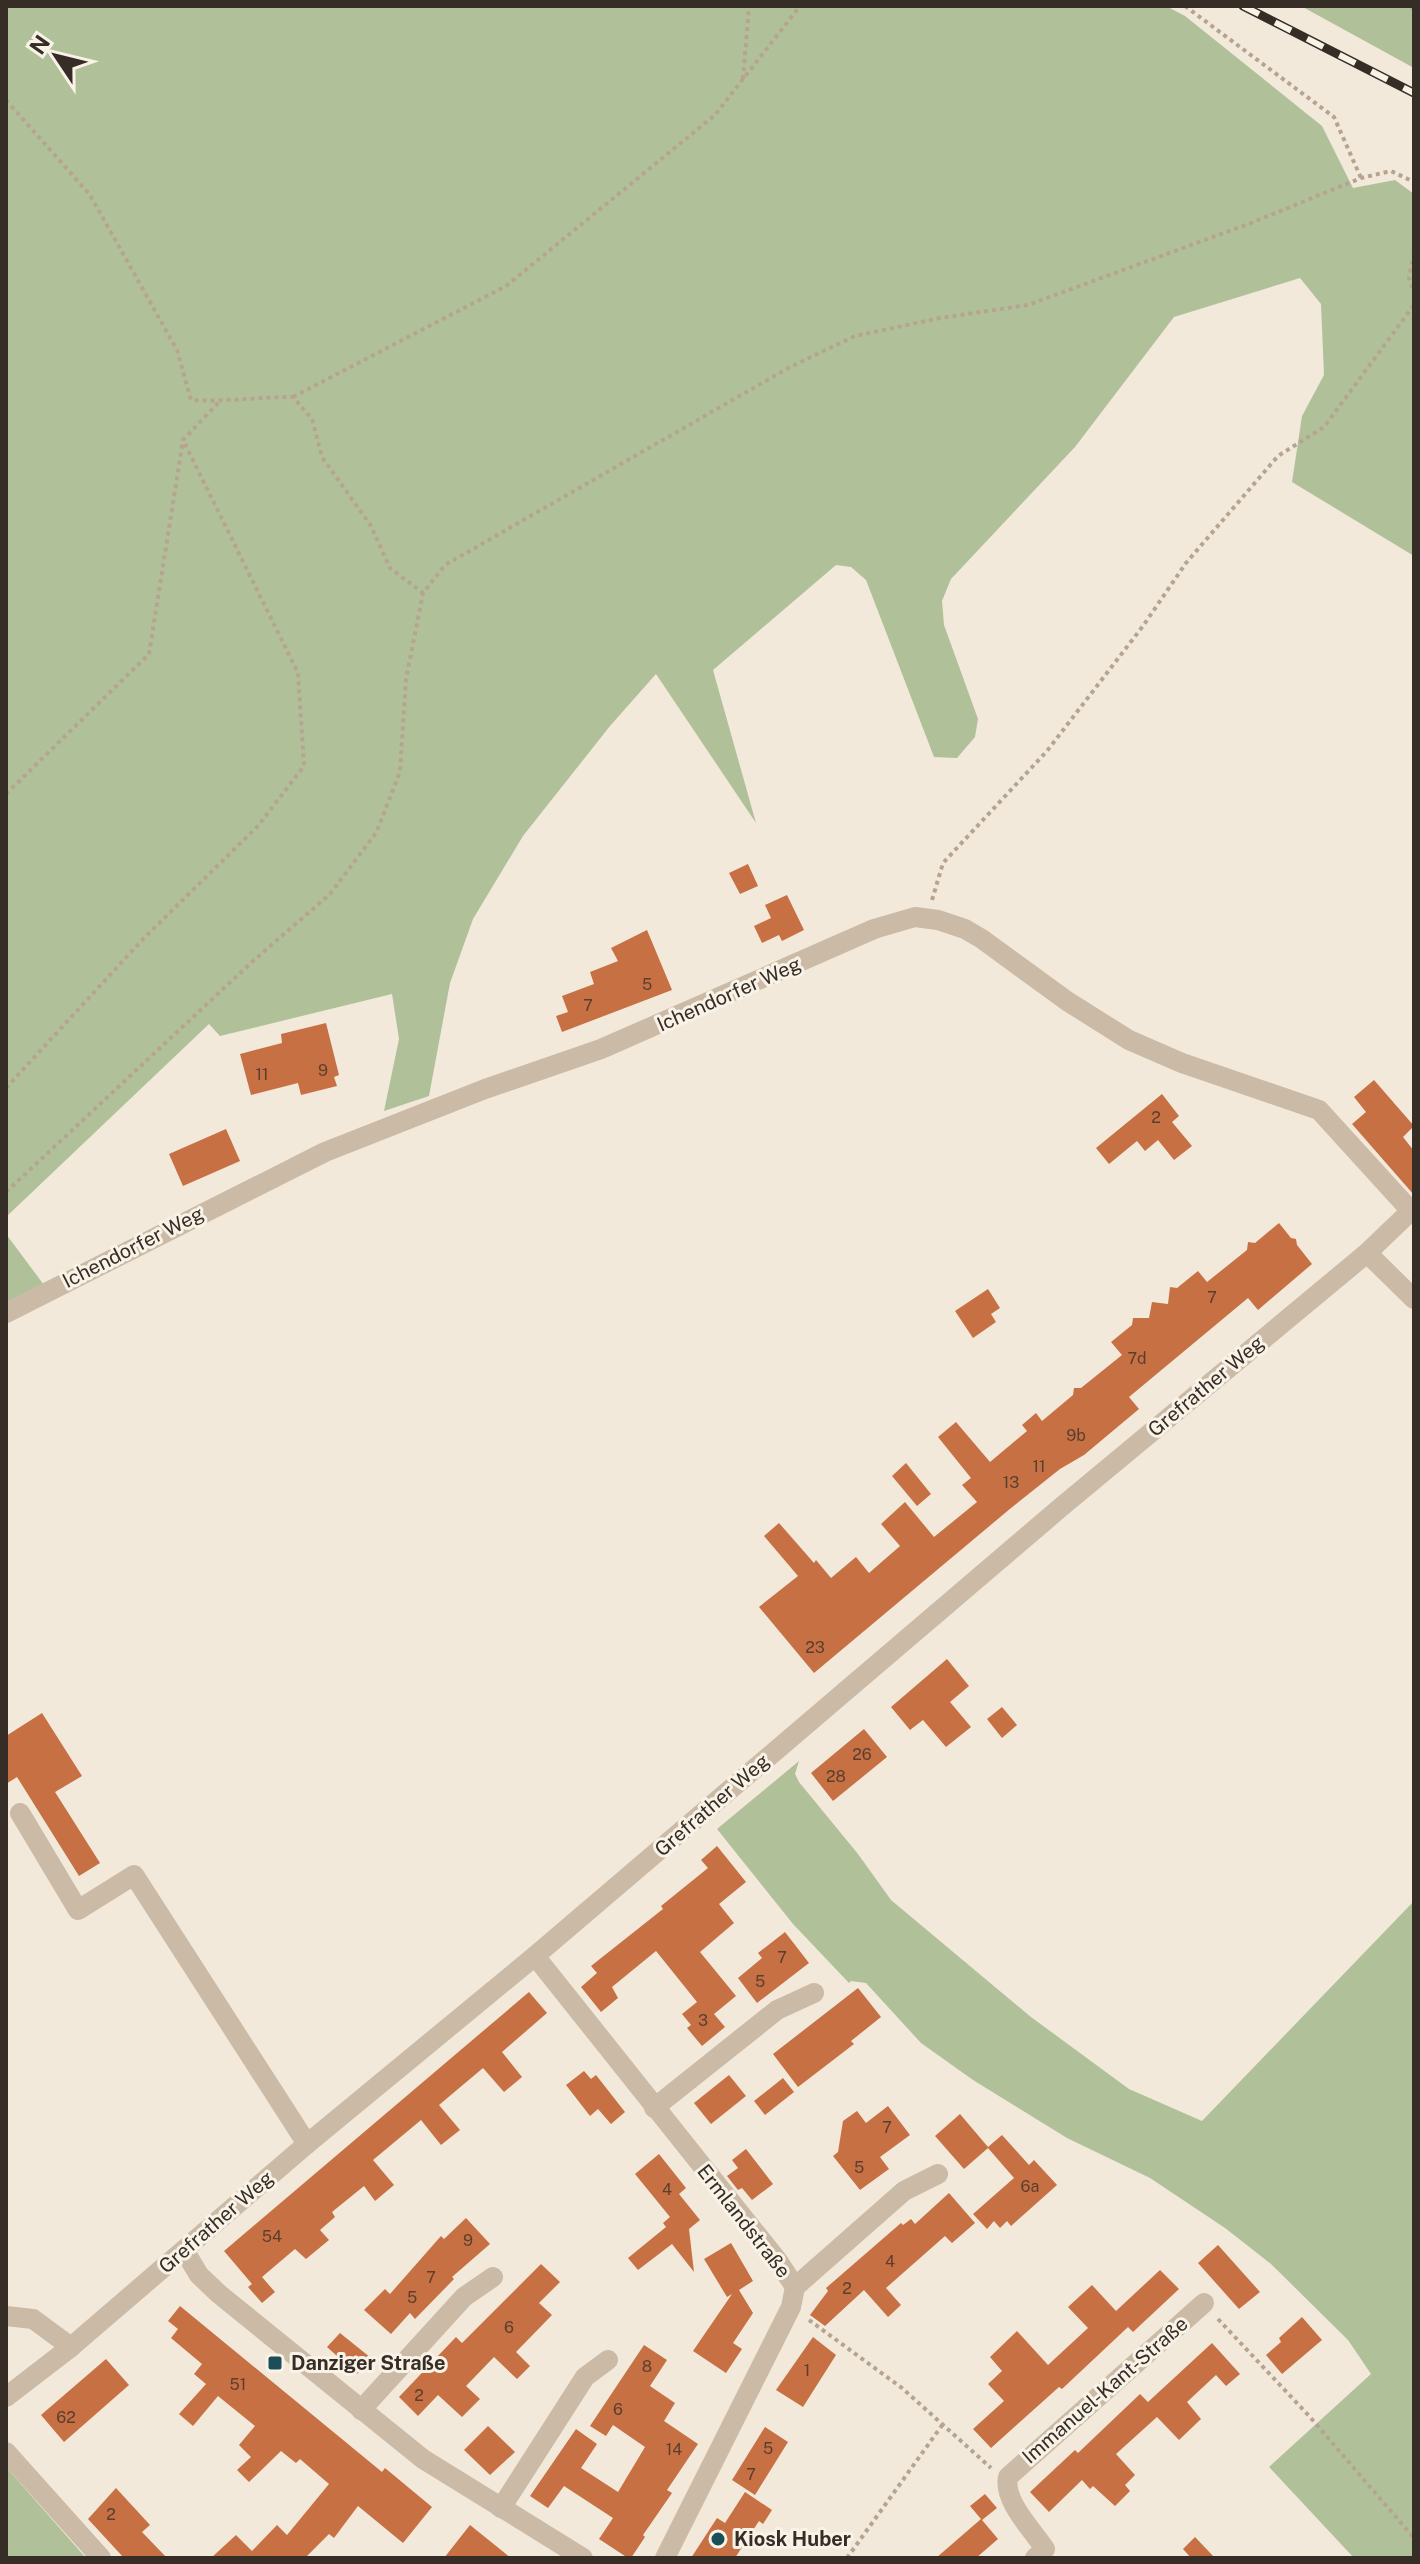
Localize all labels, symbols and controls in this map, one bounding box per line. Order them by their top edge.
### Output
north arrow [16,16,96,96]
text: N [24,30,55,59]
street label: Ichendorfer Weg [653,951,805,1037]
house number: 5 [642,975,652,994]
house number: 7 [583,996,593,1015]
house number: 9 [318,1061,328,1080]
house number: 11 [255,1065,269,1084]
house number: 2 [1151,1108,1161,1127]
street label: Ichendorfer Weg [58,1201,208,1293]
house number: 7 [1207,1288,1217,1307]
street label: Grefrather Weg [1143,1331,1269,1441]
house number: 7d [1127,1349,1147,1368]
house number: 9b [1066,1426,1086,1445]
house number: 11 [1032,1457,1046,1476]
house number: 13 [1003,1473,1019,1492]
house number: 23 [805,1638,825,1657]
house number: 26 [852,1745,872,1764]
street label: Grefrather Weg [650,1749,774,1861]
house number: 28 [826,1767,846,1786]
house number: 7 [777,1948,787,1967]
house number: 5 [755,1972,765,1991]
house number: 3 [698,2011,708,2030]
house number: 7 [882,2118,892,2137]
house number: 5 [854,2158,864,2177]
street label: Ermlandstraße [692,2160,796,2282]
street label: Grefrather Weg [154,2166,278,2278]
house number: 6a [1021,2177,1039,2196]
house number: 4 [662,2180,672,2199]
house number: 54 [262,2227,282,2246]
house number: 9 [463,2231,473,2250]
house number: 4 [885,2252,895,2271]
house number: 7 [426,2268,436,2287]
house number: 2 [842,2279,852,2298]
house number: 5 [407,2288,417,2307]
street label: Immanuel-Kant-Straße [1017,2312,1193,2468]
house number: 6 [504,2318,514,2337]
place label: Danziger Straße [291,2351,446,2375]
marker: Danziger Straße [266,2354,284,2372]
house number: 8 [642,2357,652,2376]
house number: 1 [804,2361,810,2380]
house number: 51 [230,2375,246,2394]
house number: 2 [414,2386,424,2405]
house number: 6 [613,2400,623,2419]
house number: 62 [56,2408,76,2427]
house number: 5 [763,2439,773,2458]
house number: 14 [666,2440,682,2459]
house number: 7 [746,2465,756,2484]
house number: 2 [106,2505,116,2524]
place label: Kiosk Huber [734,2527,851,2551]
marker: Kiosk Huber [709,2530,727,2548]

